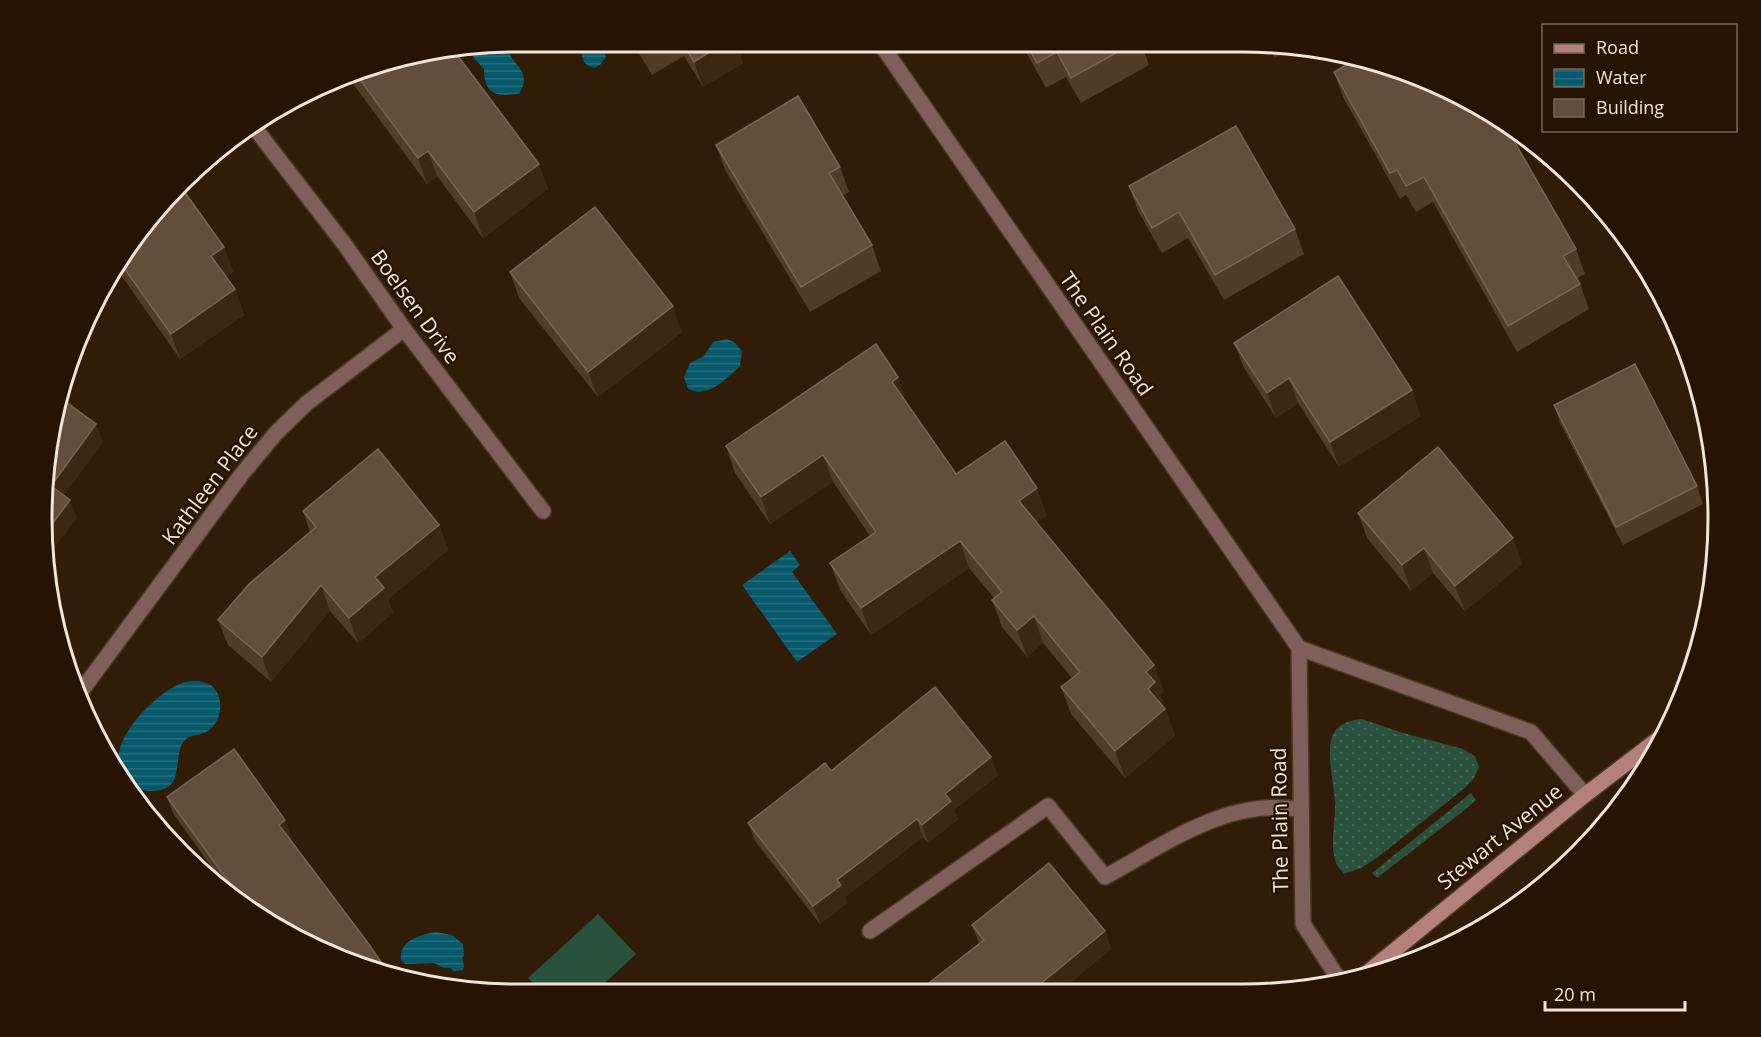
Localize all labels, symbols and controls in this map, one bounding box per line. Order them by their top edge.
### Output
legend [1542,24,1737,132]
text: Road [1596,35,1639,59]
text: Water [1596,65,1647,89]
text: Building [1596,95,1664,119]
street label: Boelsen Drive [365,244,467,369]
street label: The Plain Road [1054,266,1160,401]
street label: Kathleen Place [155,419,264,550]
street label: The Plain Road [1264,747,1294,893]
street label: Stewart Avenue [1431,777,1568,895]
scale bar [1545,974,1684,1012]
text: 20 m [1554,982,1596,1006]

